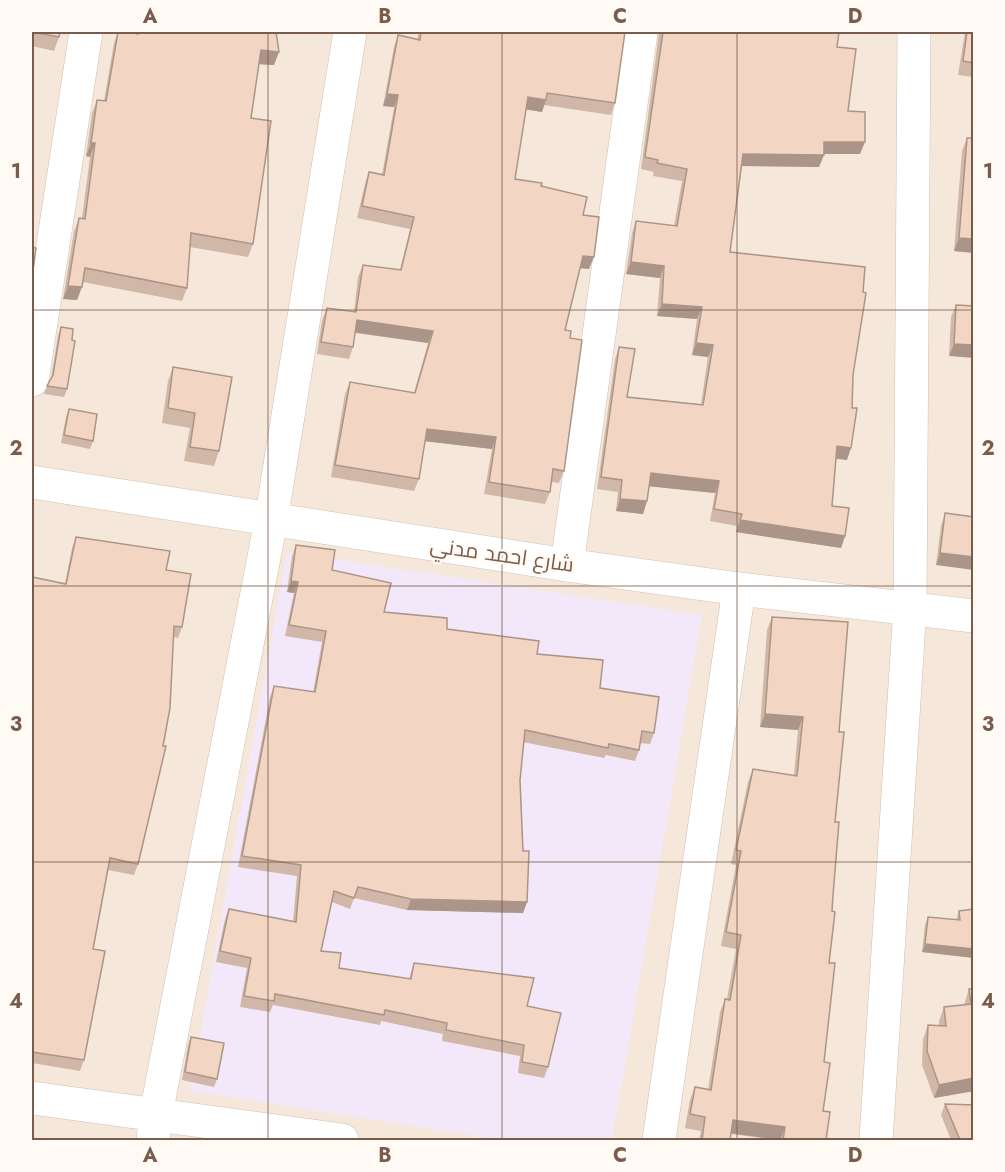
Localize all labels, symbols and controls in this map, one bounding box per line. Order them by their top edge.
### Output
text: A [142,2,158,31]
text: B [378,2,392,31]
text: C [613,2,627,31]
text: D [848,2,862,31]
text: 1 [11,157,21,186]
text: 1 [983,157,993,186]
text: 2 [9,434,23,463]
text: 2 [981,434,995,463]
street label: شارع احمد مدني [428,530,576,581]
text: 3 [10,710,22,739]
text: 3 [982,710,994,739]
text: 4 [9,987,23,1016]
text: 4 [981,987,995,1016]
text: A [142,1141,158,1170]
text: B [378,1141,392,1170]
text: C [613,1141,627,1170]
text: D [848,1141,862,1170]

